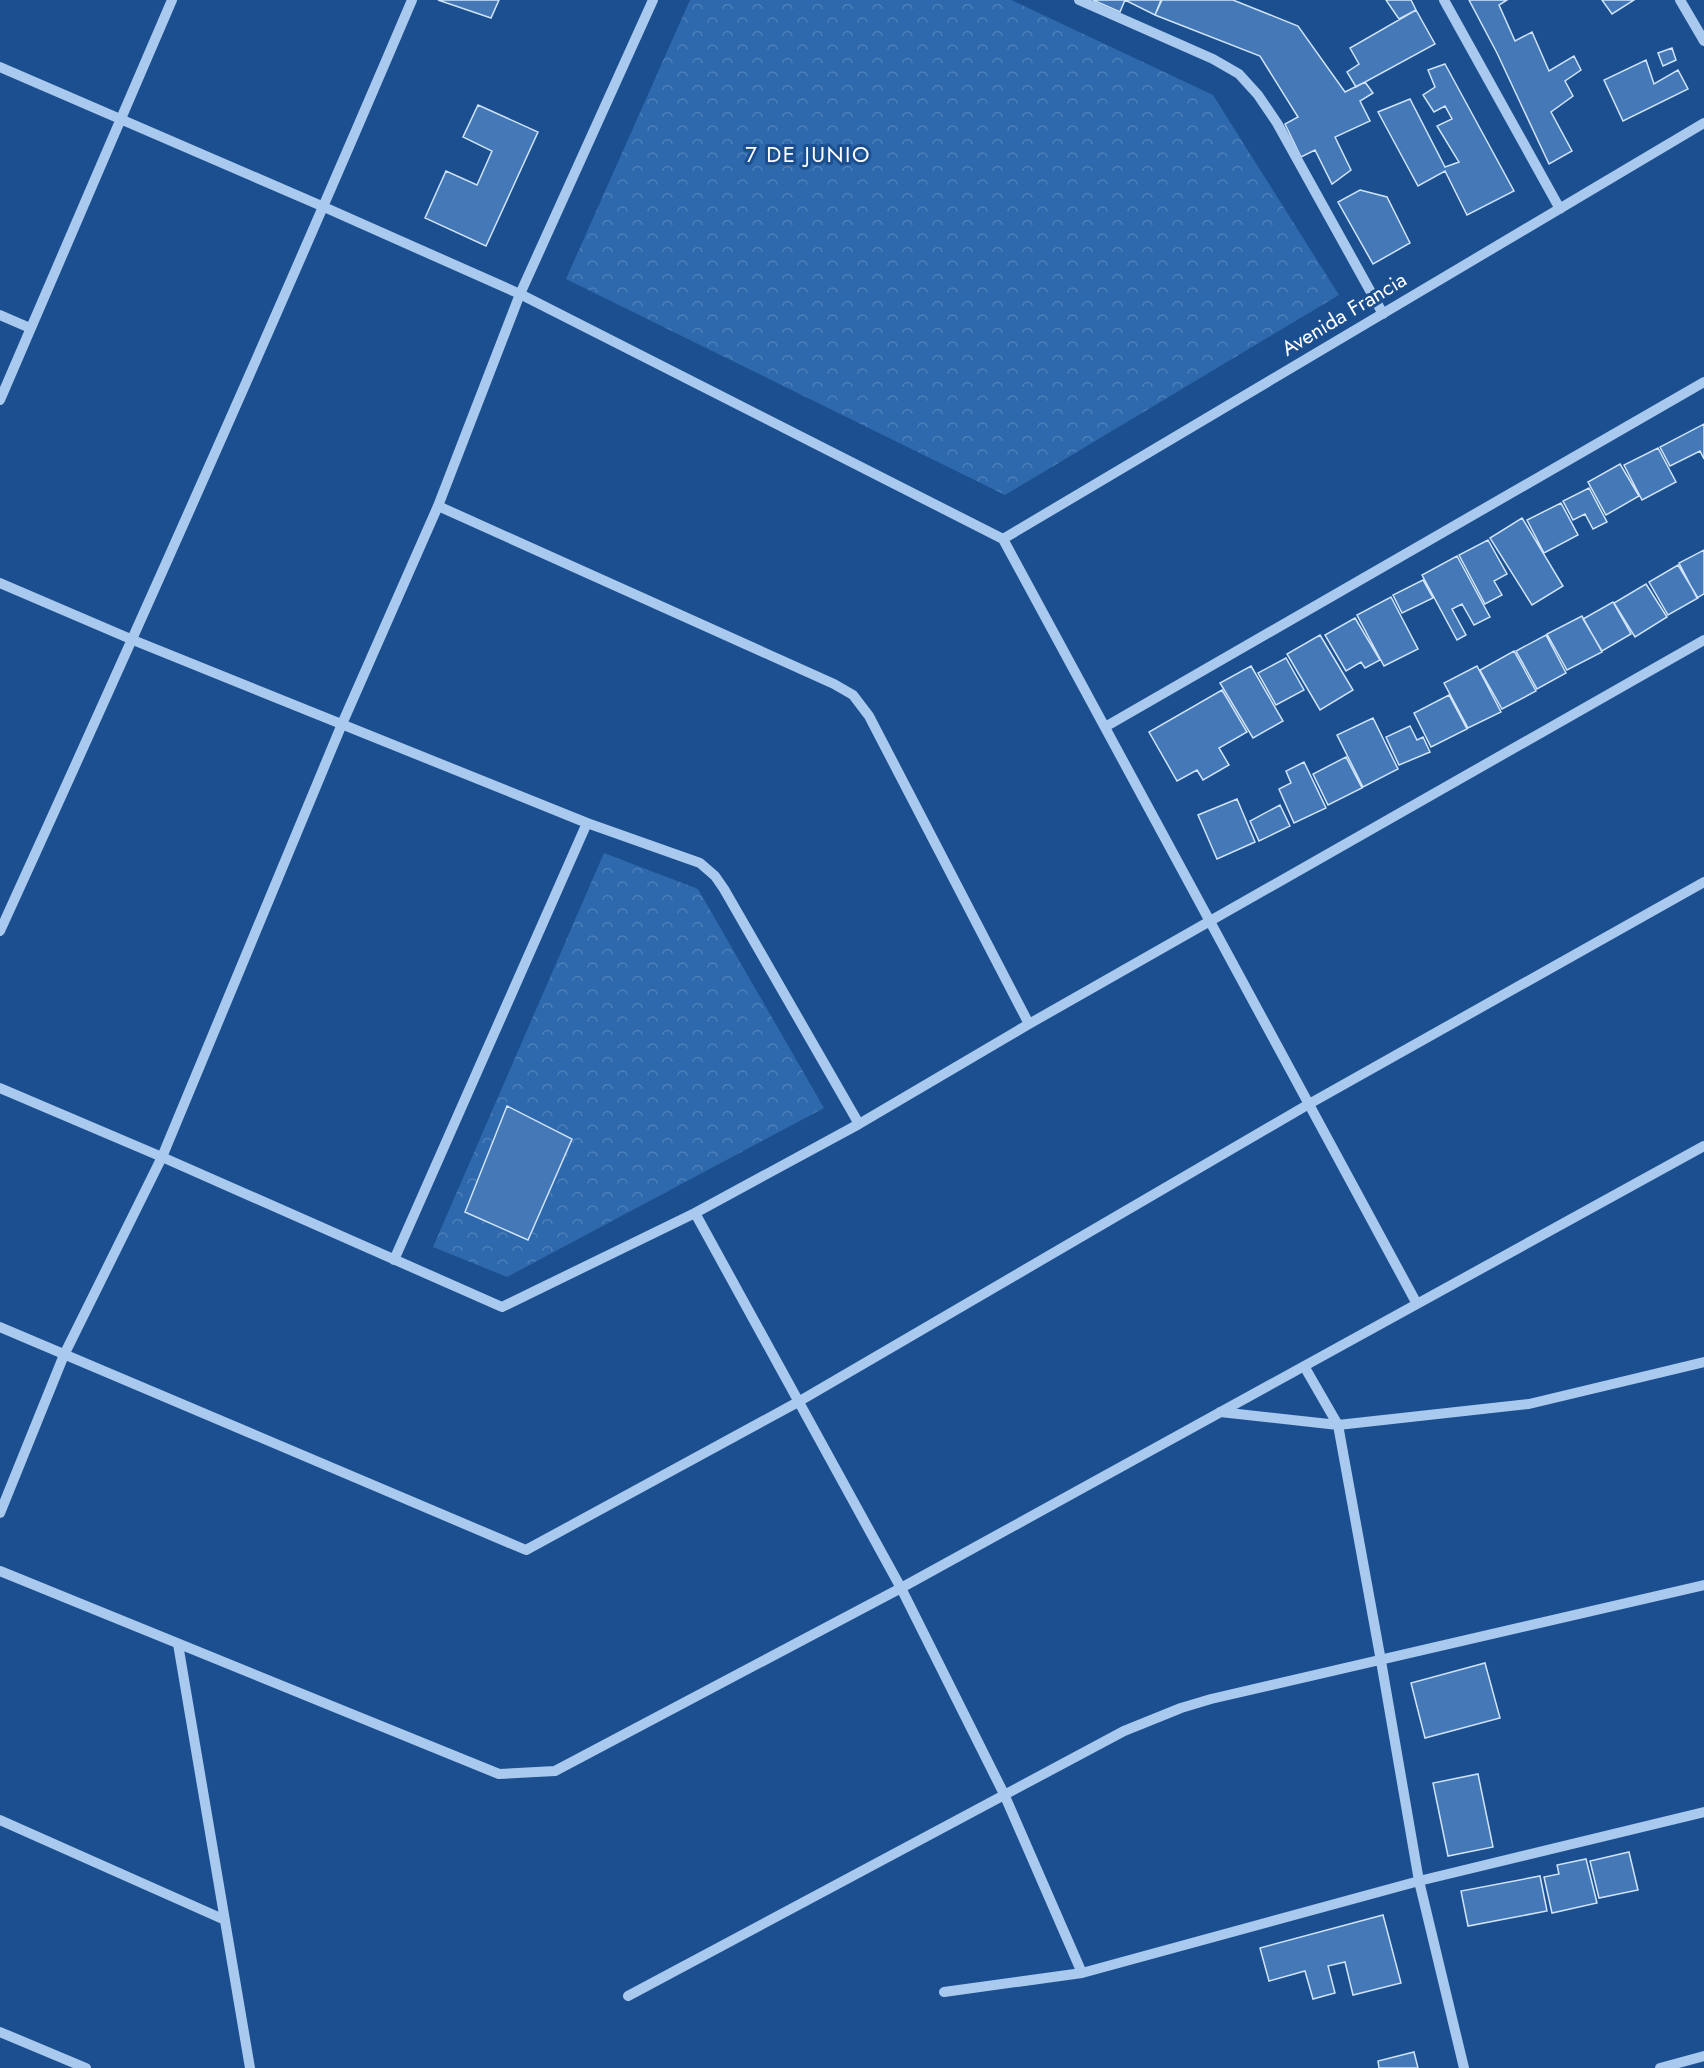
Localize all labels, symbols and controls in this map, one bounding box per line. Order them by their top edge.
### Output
district label: 7 DE JUNIO [745,138,871,170]
street label: Avenida Francia [1276,265,1412,363]

